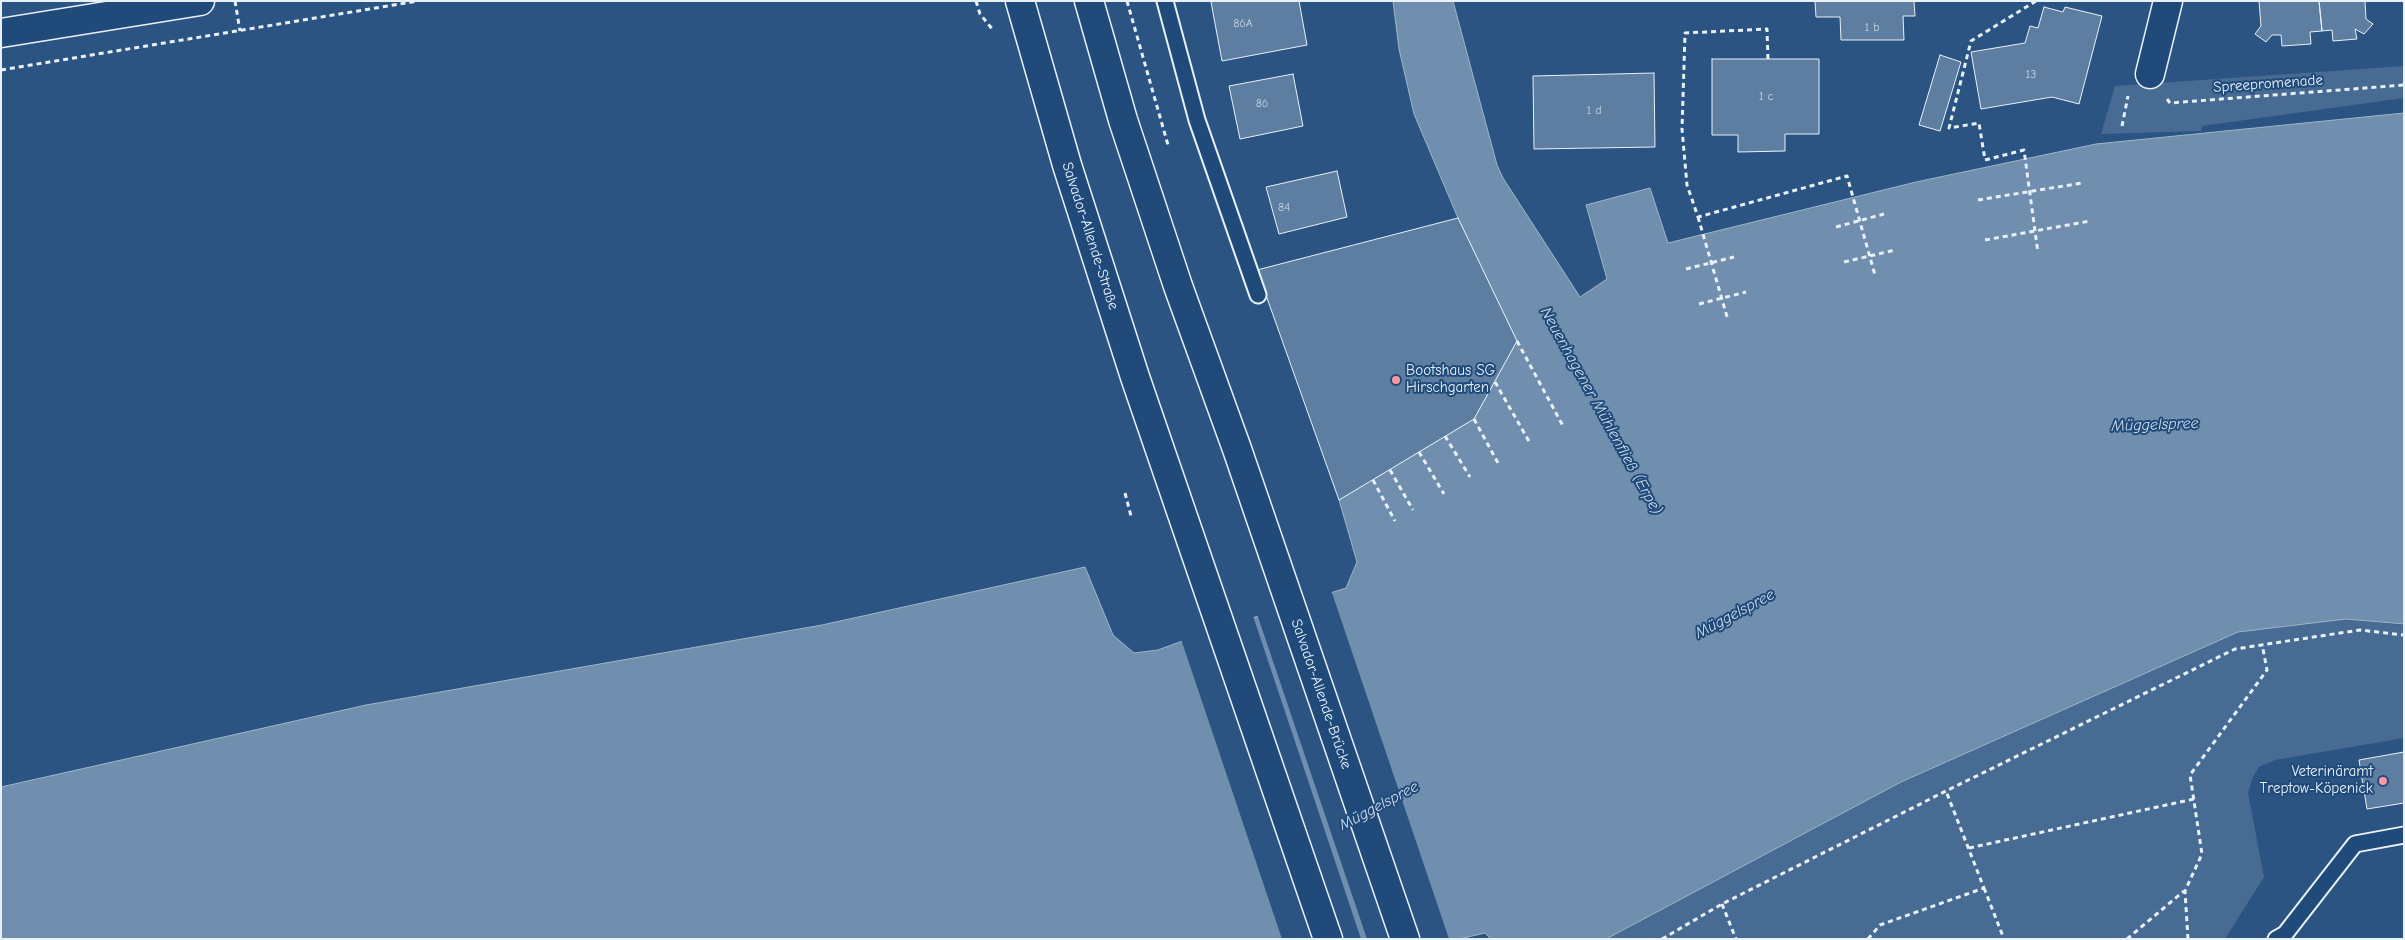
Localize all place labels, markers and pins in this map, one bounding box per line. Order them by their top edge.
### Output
place label: Bootshaus SG Hirschgarten [1406,362,1495,397]
marker: Bootshaus SG Hirschgarten [1390,374,1402,386]
place label: Veterinäramt Treptow-Köpenick [2259,763,2373,798]
marker: Veterinäramt Treptow-Köpenick [2377,775,2389,787]

